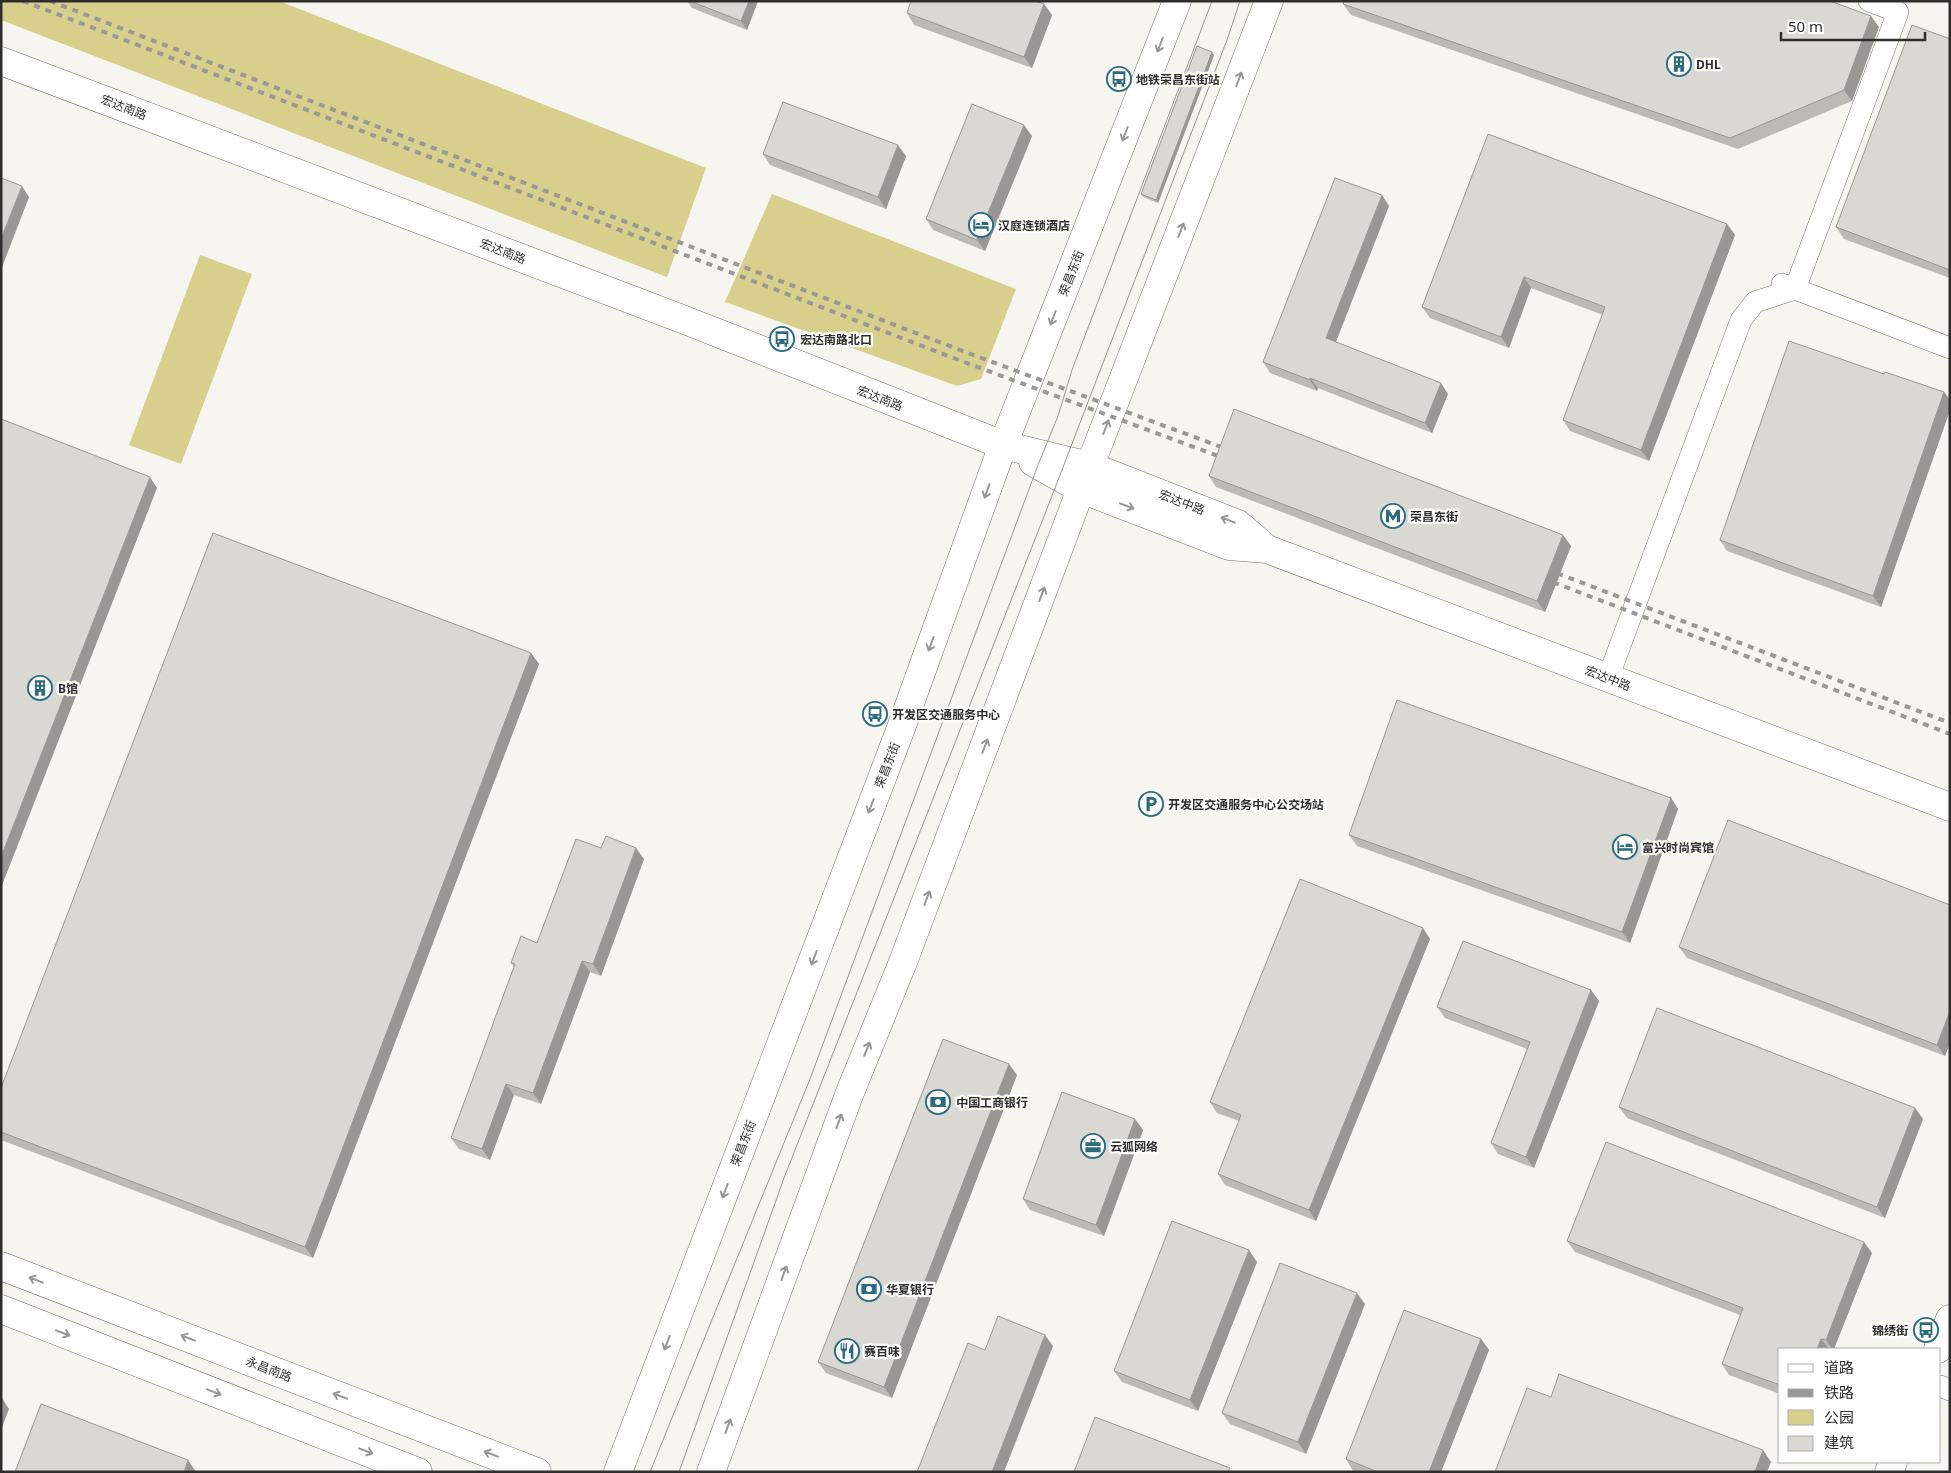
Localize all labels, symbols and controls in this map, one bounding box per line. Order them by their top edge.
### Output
scale bar [1781,10,1925,42]
text: 50 m [1788,16,1823,36]
one-way arrow [1155,37,1164,52]
building icon: DHL [1666,51,1692,77]
place label: DHL [1696,56,1721,73]
bus stop icon: 地铁荣昌东街站 [1106,66,1132,92]
place label: 地铁荣昌东街站 [1136,71,1220,88]
one-way arrow [1235,71,1244,87]
street label: 宏达南路 [99,90,149,124]
one-way arrow [1120,126,1129,141]
hotel icon: 汉庭连锁酒店 [968,212,994,238]
place label: 汉庭连锁酒店 [998,217,1070,234]
one-way arrow [1177,223,1186,239]
street label: 宏达南路 [478,234,528,268]
street label: 荣昌东街 [1054,248,1088,298]
one-way arrow [1048,310,1057,325]
bus stop icon: 宏达南路北口 [769,326,795,352]
place label: 宏达南路北口 [800,331,872,348]
street label: 宏达南路 [855,381,905,415]
one-way arrow [1101,420,1111,435]
one-way arrow [982,482,991,498]
street label: 宏达中路 [1157,485,1207,519]
one-way arrow [1119,502,1134,512]
metro station icon: 荣昌东街 [1380,503,1406,529]
place label: 荣昌东街 [1410,508,1458,525]
one-way arrow [1221,515,1236,524]
one-way arrow [1039,587,1048,602]
one-way arrow [926,635,935,651]
street label: 宏达中路 [1583,661,1633,695]
building icon: B馆 [27,675,53,701]
place label: B馆 [58,680,78,697]
bus stop icon: 开发区交通服务中心 [862,701,888,727]
place label: 开发区交通服务中心 [892,706,1000,723]
one-way arrow [981,739,990,755]
street label: 荣昌东街 [870,740,904,790]
parking icon: 开发区交通服务中心公交场站 [1138,791,1164,817]
place label: 开发区交通服务中心公交场站 [1168,796,1324,813]
one-way arrow [866,798,875,813]
hotel icon: 富兴时尚宾馆 [1612,834,1638,860]
place label: 富兴时尚宾馆 [1642,839,1714,856]
one-way arrow [924,891,933,906]
one-way arrow [808,950,818,965]
one-way arrow [864,1042,873,1057]
bank icon: 中国工商银行 [925,1089,951,1115]
place label: 中国工商银行 [956,1094,1028,1111]
one-way arrow [835,1113,844,1129]
street label: 荣昌东街 [726,1118,760,1168]
office icon: 云狐网络 [1080,1133,1106,1159]
place label: 云狐网络 [1110,1138,1158,1155]
one-way arrow [719,1184,728,1199]
one-way arrow [780,1266,789,1282]
one-way arrow [29,1275,44,1284]
bank icon: 华夏银行 [856,1276,882,1302]
place label: 华夏银行 [886,1281,934,1298]
bus stop icon: 锦绣街 [1913,1317,1939,1343]
place label: 锦绣街 [1872,1322,1908,1339]
one-way arrow [55,1329,70,1338]
one-way arrow [181,1333,196,1342]
one-way arrow [662,1335,671,1350]
restaurant icon: 赛百味 [834,1338,860,1364]
place label: 赛百味 [864,1343,900,1360]
legend [1778,1348,1941,1463]
street label: 永昌南路 [244,1352,294,1386]
text: 道路 [1824,1357,1854,1377]
text: 铁路 [1824,1382,1854,1402]
one-way arrow [206,1388,221,1397]
one-way arrow [333,1391,348,1400]
text: 公园 [1824,1407,1854,1427]
one-way arrow [724,1419,733,1434]
text: 建筑 [1824,1432,1854,1452]
one-way arrow [358,1447,373,1457]
one-way arrow [484,1449,500,1458]

